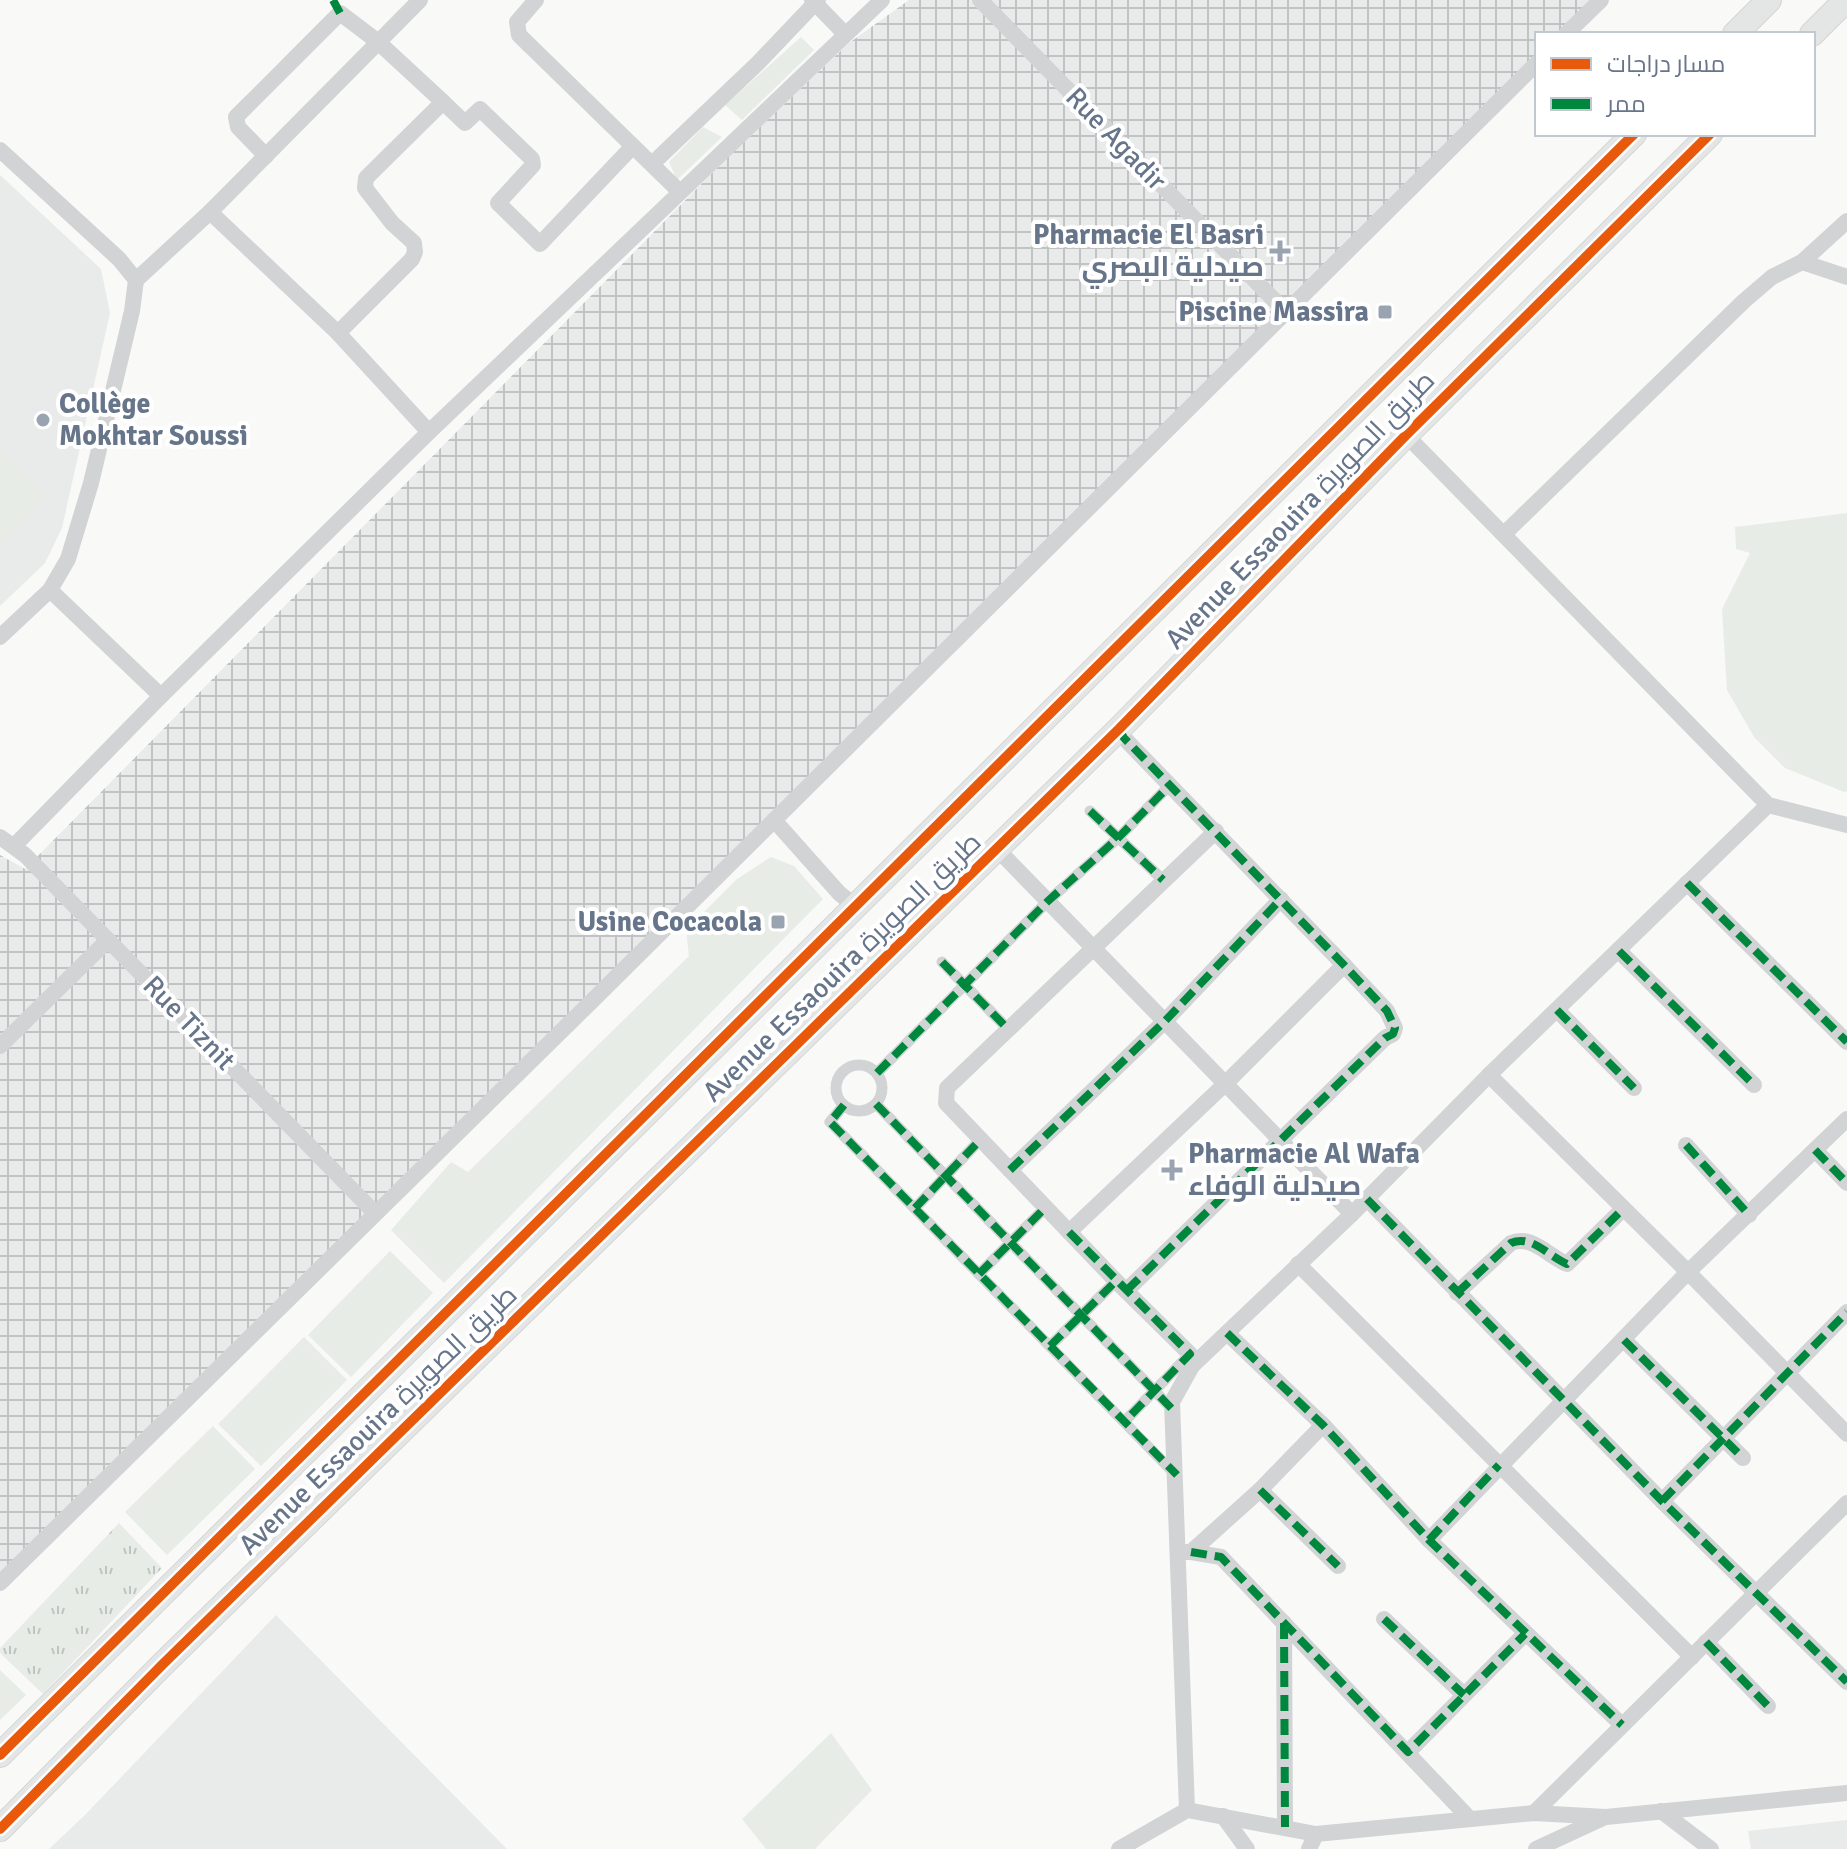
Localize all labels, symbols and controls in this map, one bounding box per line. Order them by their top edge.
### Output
legend [1535,32,1815,136]
text: مسار دراجات [1607,49,1725,79]
street label: Rue Agadir [1059,80,1174,198]
text: ممر [1605,89,1646,119]
place label: Pharmacie El Basri صيدلية البصري [1033,218,1264,289]
marker: Pharmacie El Basri صيدلية البصري [1271,242,1289,260]
place label: Piscine Massira [1178,295,1369,329]
marker: Piscine Massira [1376,303,1394,321]
street label: Avenue Essaouira طريق الصويرة [1158,364,1442,656]
place label: Collège Mokhtar Soussi [59,387,248,453]
marker: Collège Mokhtar Soussi [34,411,52,429]
street label: Avenue Essaouira طريق الصويرة [696,825,988,1109]
place label: Usine Cocacola [578,905,762,939]
marker: Usine Cocacola [769,913,787,931]
street label: Rue Tiznit [136,969,242,1077]
place label: Pharmacie Al Wafa صيدلية الوفاء [1188,1137,1420,1203]
marker: Pharmacie Al Wafa صيدلية الوفاء [1163,1161,1181,1179]
street label: Avenue Essaouira طريق الصويرة [232,1278,524,1562]

